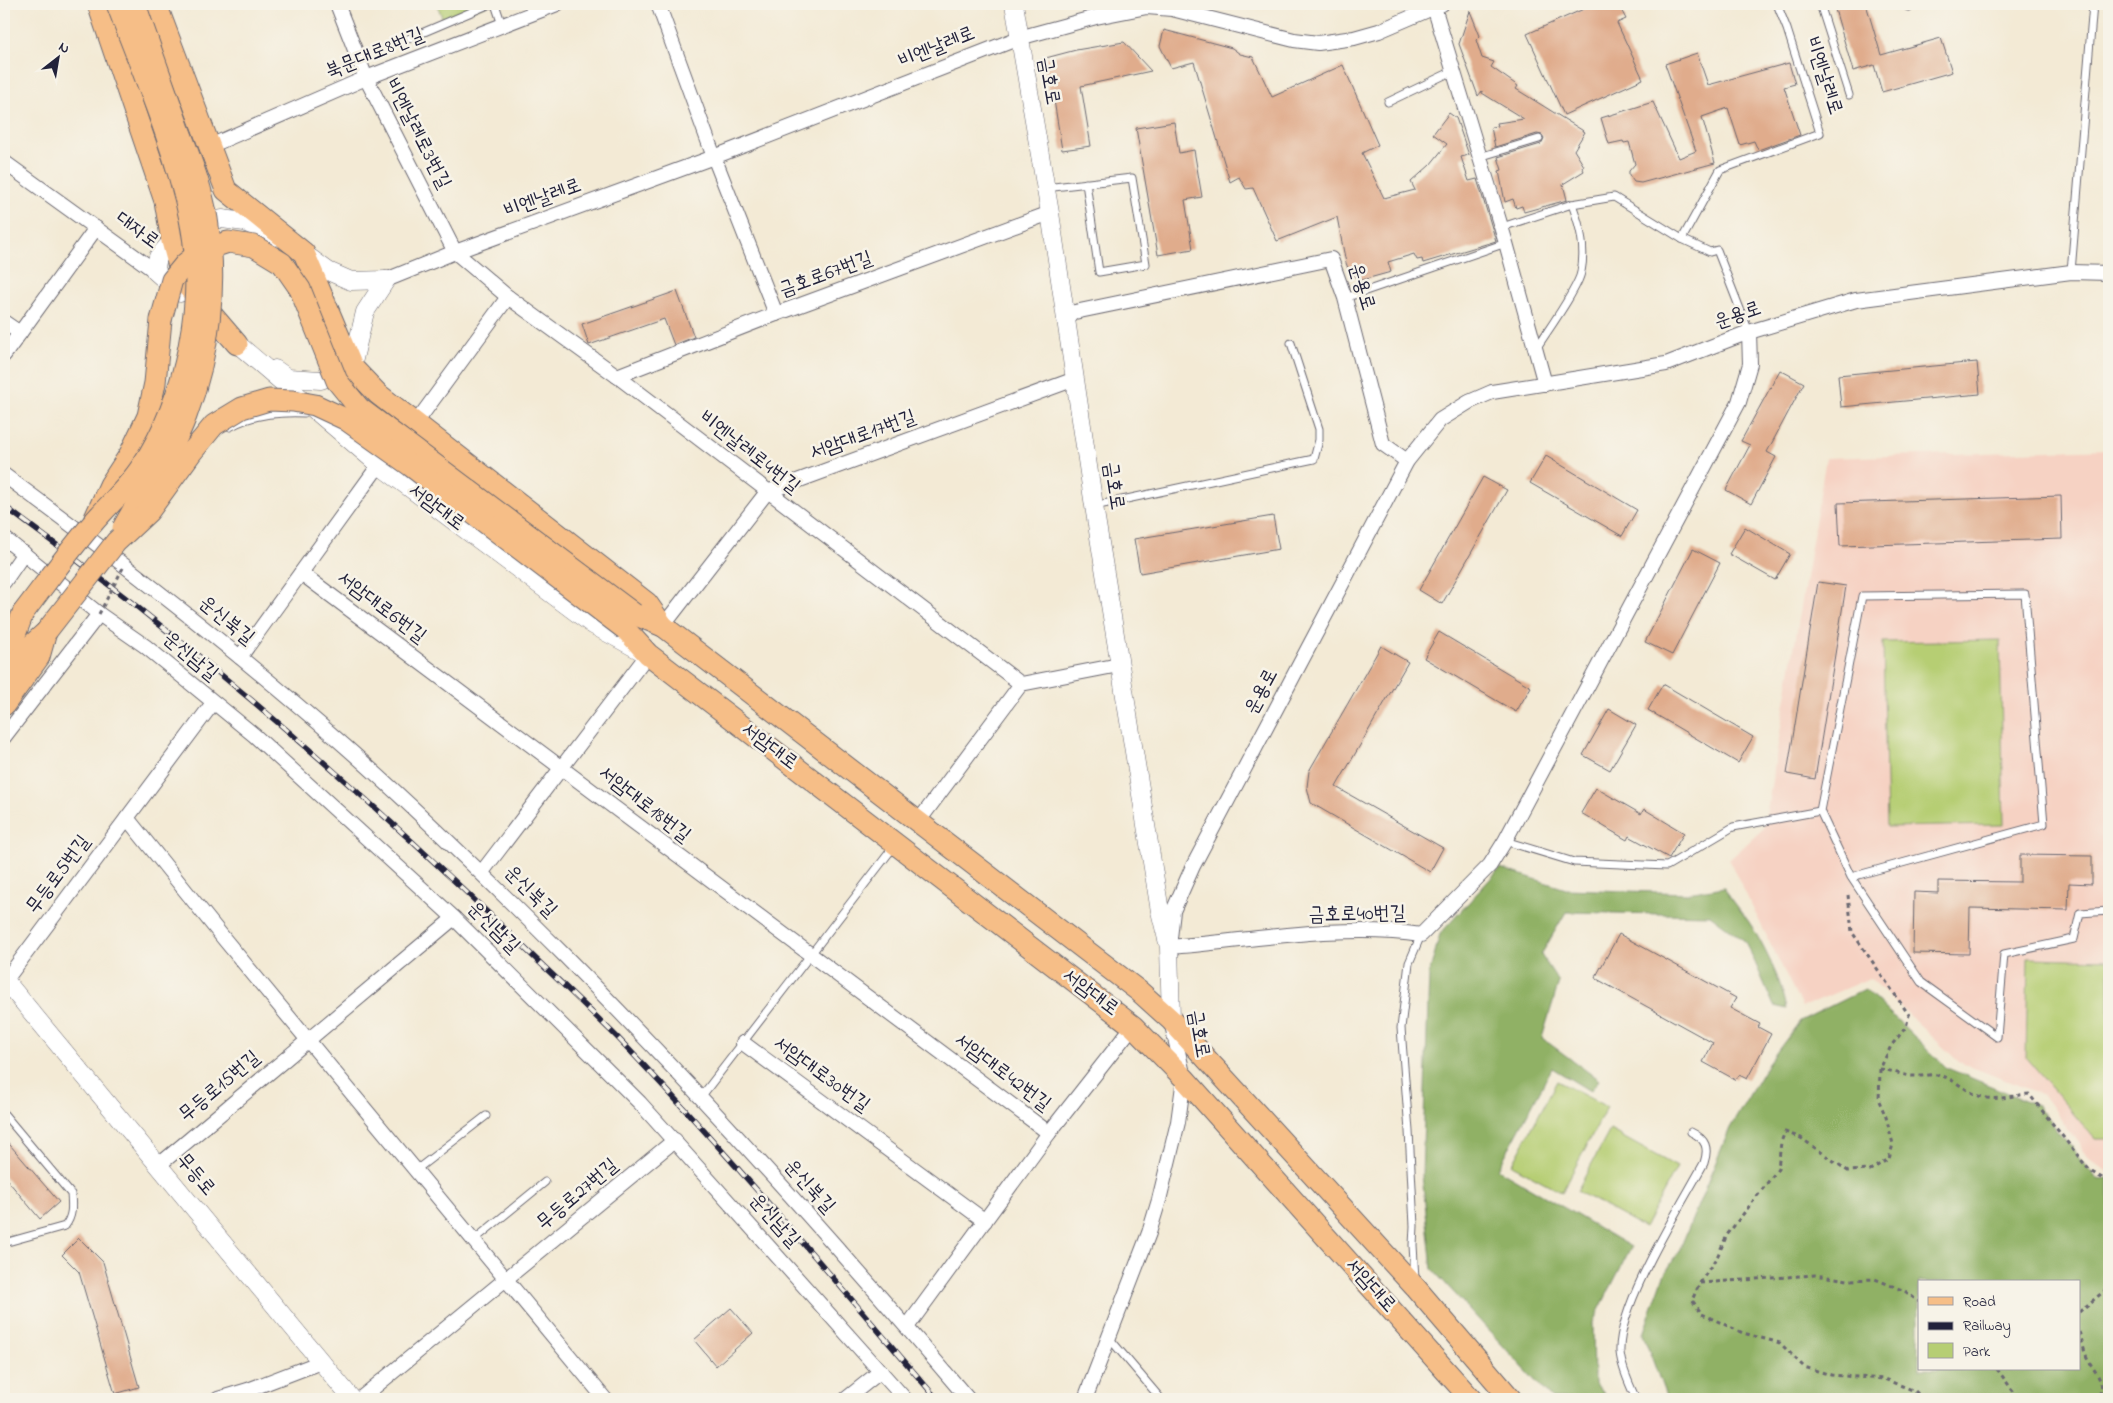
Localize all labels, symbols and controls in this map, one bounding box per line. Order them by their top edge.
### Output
street label: 비엔날레로 [894,19,980,77]
street label: 북문대로8번길 [321,21,429,87]
north arrow [32,32,82,82]
street label: 비엔날레로 [1797,33,1849,119]
text: N [54,37,73,60]
street label: 금호로 [1030,55,1066,107]
street label: 비엔날레로3번길 [377,74,457,194]
street label: 비엔날레로 [500,172,586,226]
street label: 대자로 [109,205,165,257]
street label: 금호로67번길 [775,245,877,305]
street label: 운용로 [1340,260,1382,314]
street label: 운용로 [1710,294,1766,338]
street label: 서암대로17번길 [806,403,920,469]
street label: 비엔날레로4번길 [692,404,806,502]
street label: 금호로 [1095,460,1131,512]
street label: 서암대로 [402,477,470,539]
street label: 서암대로6번길 [330,565,432,651]
street label: 운신북길 [192,589,260,653]
street label: 운신남길 [156,625,224,689]
street label: 운용로 [1238,664,1286,720]
street label: 서암대로 [735,716,803,778]
street label: 서암대로18번길 [592,760,696,850]
street label: 무등로5번길 [20,830,98,920]
street label: 운신북길 [497,859,563,925]
street label: 운신남길 [460,895,526,961]
street label: 금호로40번길 [1308,900,1406,930]
street label: 서암대로 [1056,962,1124,1024]
street label: 금호로 [1180,1008,1216,1060]
street label: 서암대로42번길 [947,1027,1057,1119]
street label: 서암대로30번길 [767,1030,875,1120]
street label: 무등로15번길 [173,1044,267,1130]
street label: 무등로 [168,1147,222,1203]
street label: 무등로27번길 [531,1152,625,1238]
street label: 운신북길 [777,1153,841,1221]
street label: 운신남길 [742,1187,806,1255]
street label: 서암대로 [1338,1252,1402,1320]
legend [1918,1280,2080,1370]
text: Road [1963,1291,1996,1313]
text: Railway [1963,1315,2011,1338]
text: Park [1963,1341,1991,1363]

